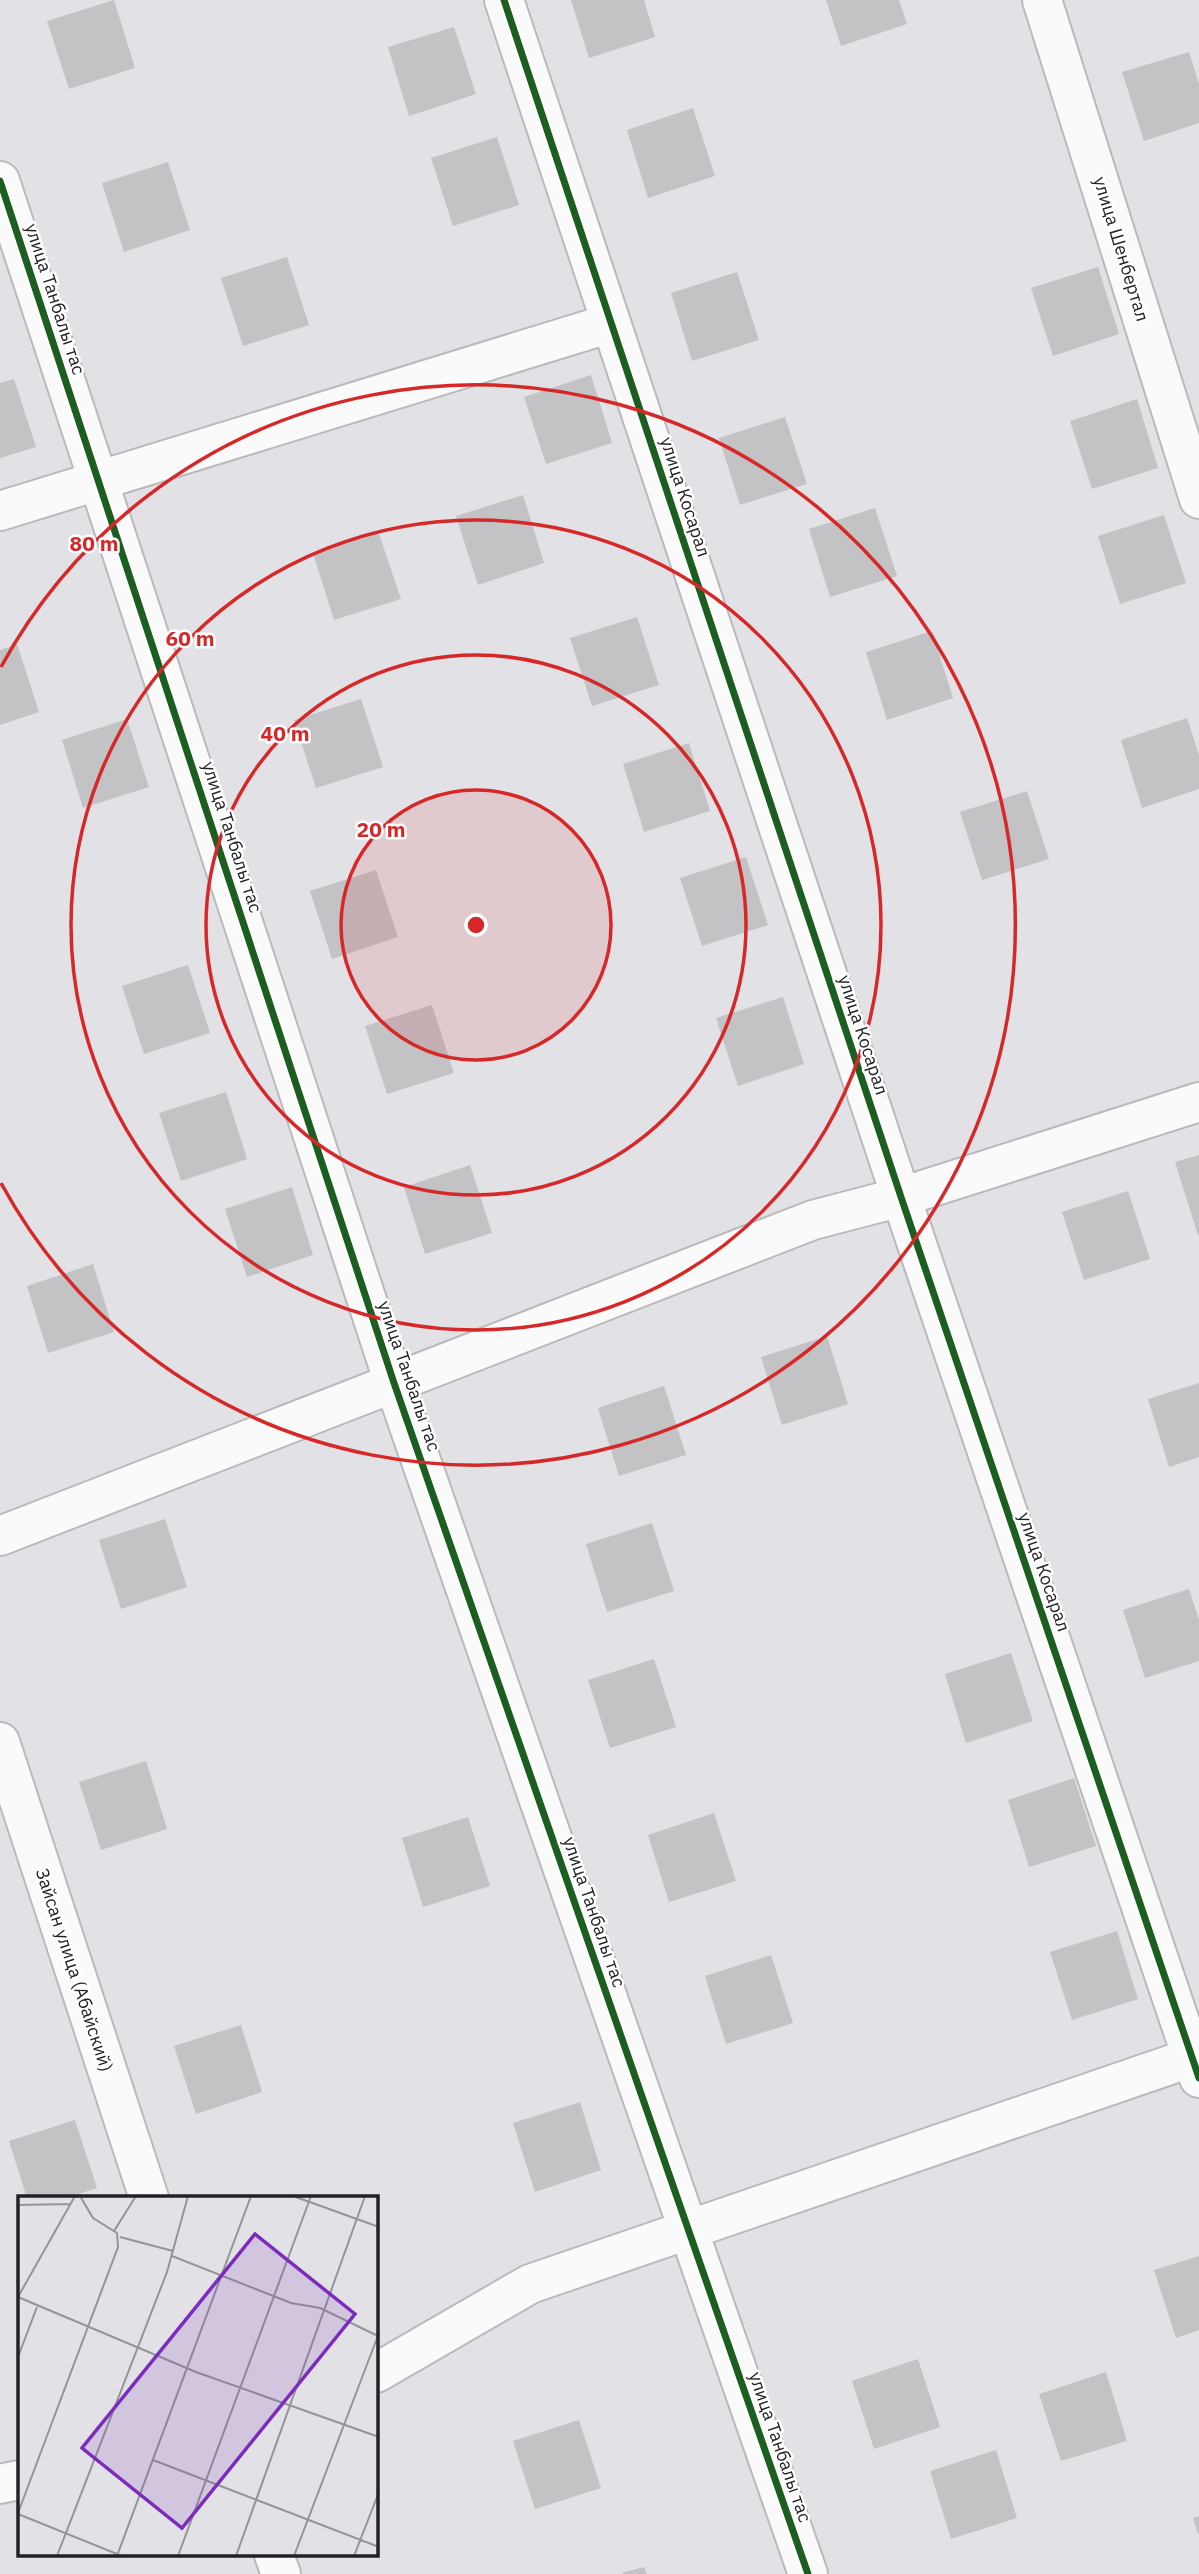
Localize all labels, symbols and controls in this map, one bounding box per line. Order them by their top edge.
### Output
street label: улица Шенбертал [1089,174,1154,324]
street label: улица Танбалы тас [20,220,91,377]
street label: улица Косарал [655,434,716,560]
text: 80 m [70,529,118,557]
text: 60 m [166,624,214,652]
text: 40 m [261,719,309,747]
street label: улица Танбалы тас [197,758,268,915]
text: 20 m [357,815,405,843]
centre of rings [464,913,488,937]
street label: улица Косарал [833,972,894,1098]
street label: улица Танбалы тас [373,1298,446,1454]
street label: улица Косарал [1013,1509,1076,1635]
street label: улица Танбалы тас [558,1834,631,1990]
street label: Зайсан улица (Абайский) [31,1865,118,2074]
inset map [18,2196,378,2556]
street label: улица Танбалы тас [744,2369,817,2525]

